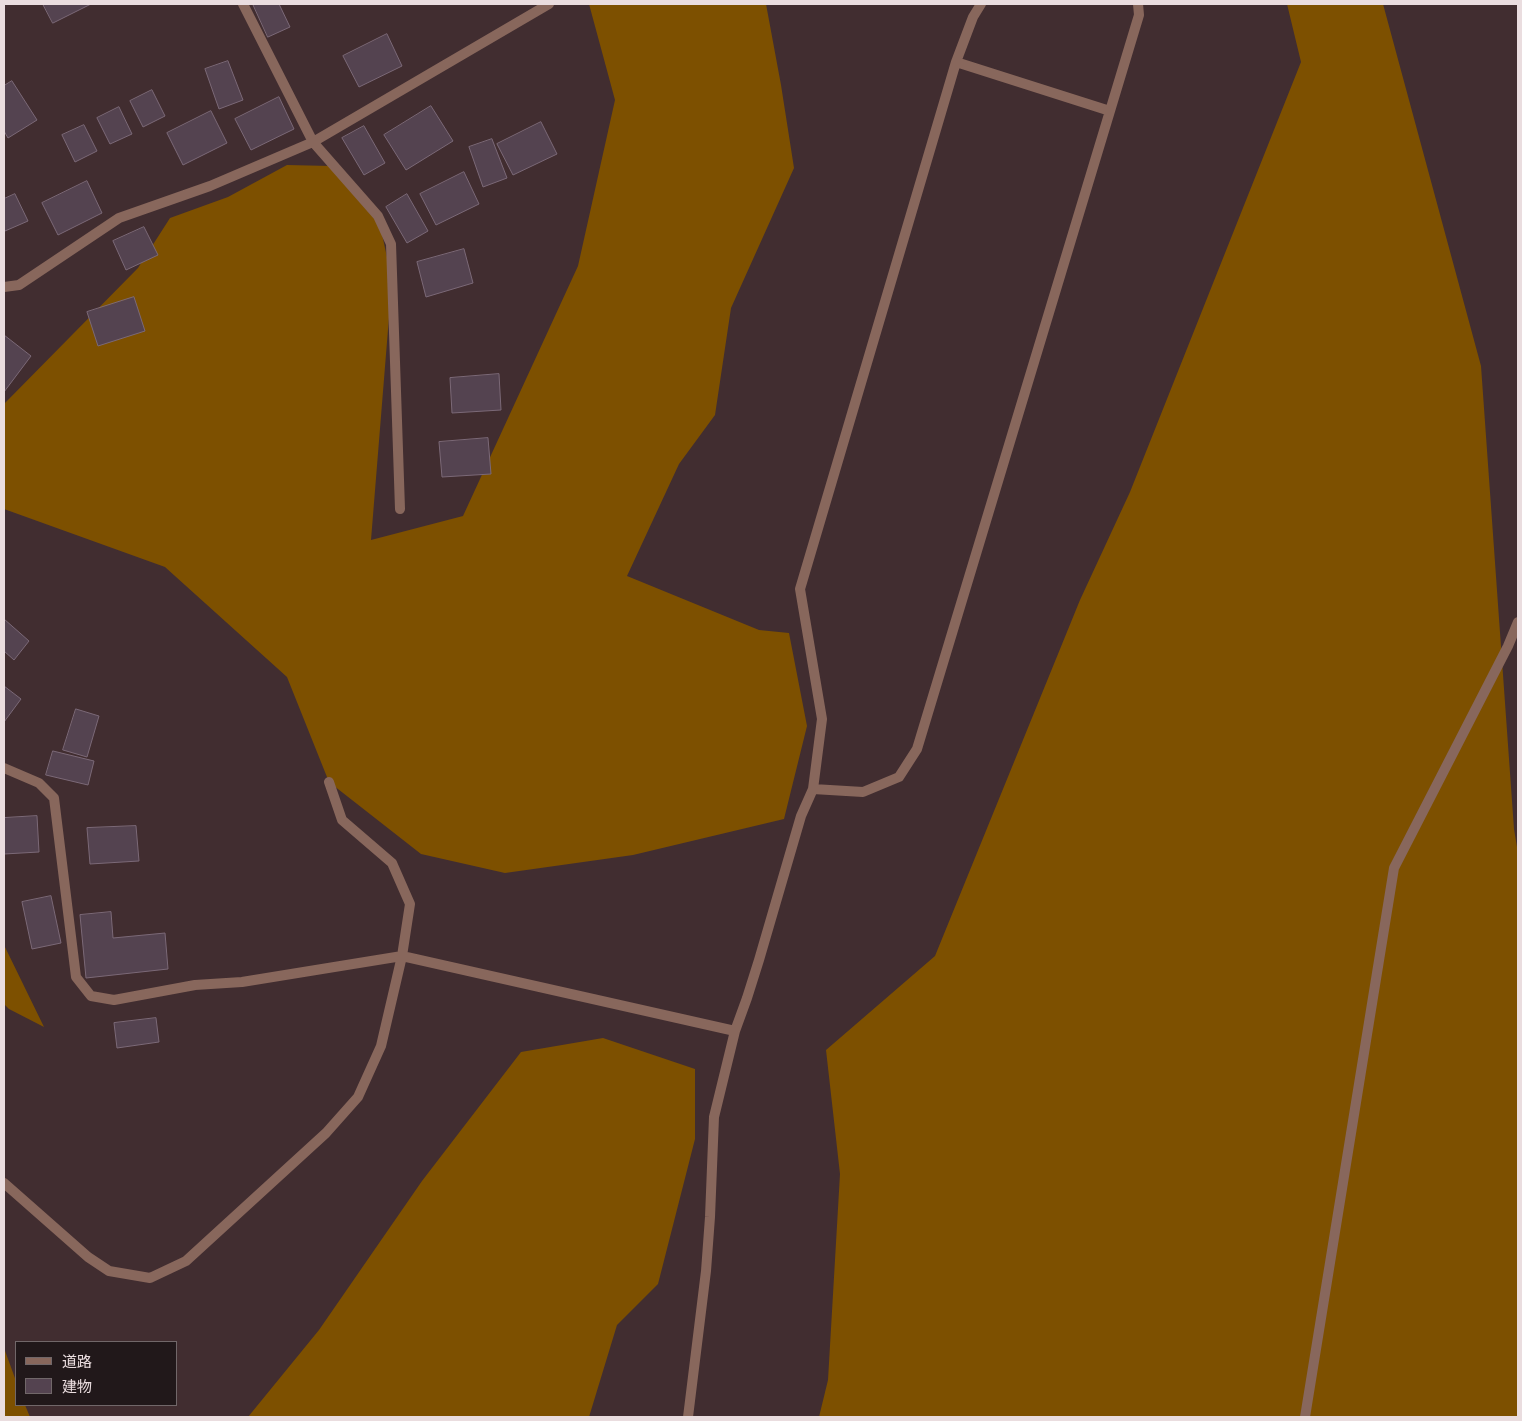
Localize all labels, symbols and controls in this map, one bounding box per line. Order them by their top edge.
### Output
legend [15,1341,178,1406]
text: 道路 [62,1352,92,1370]
text: 建物 [62,1377,92,1395]

